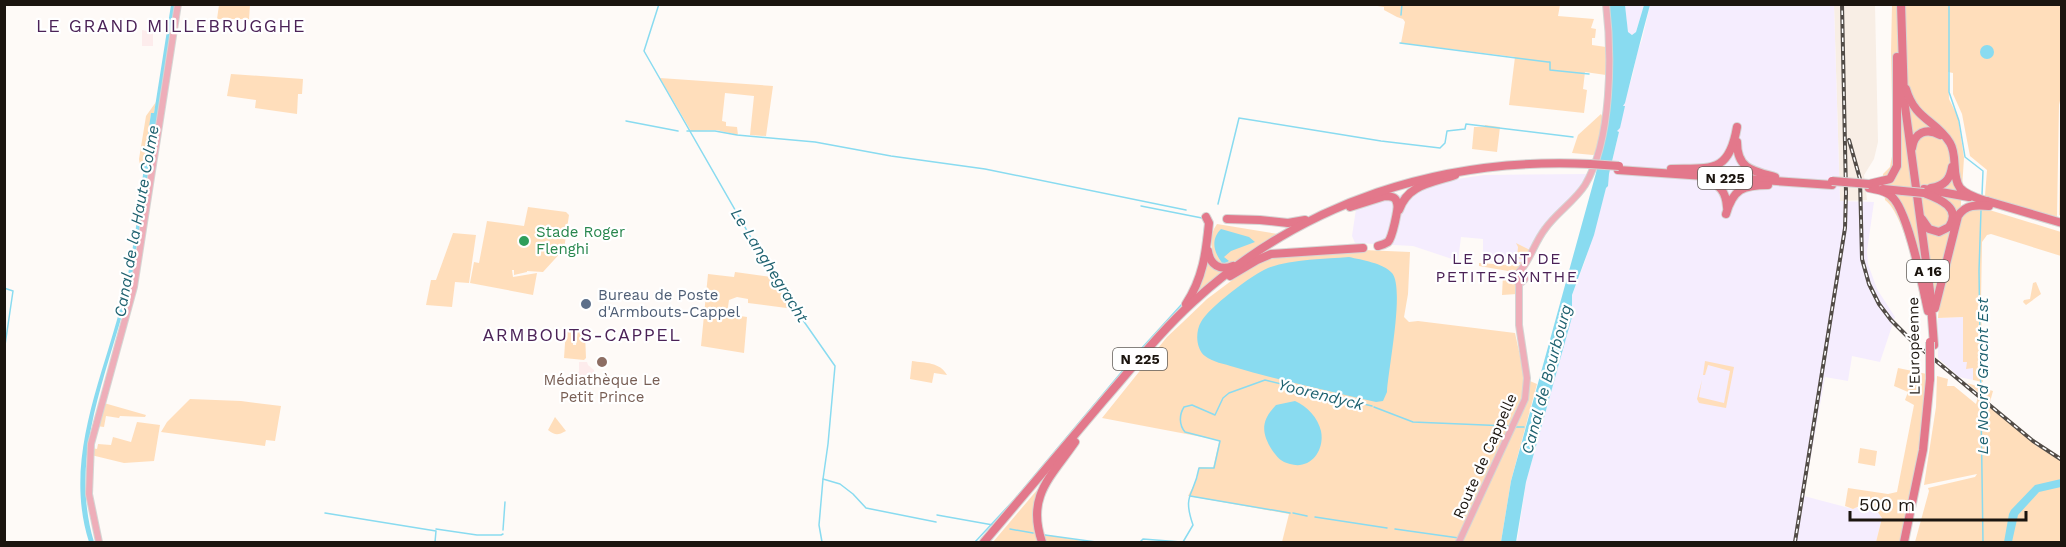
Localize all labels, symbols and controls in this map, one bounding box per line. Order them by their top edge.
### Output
district label: LE GRAND MILLEBRUGGHE [36,15,306,36]
water label: Canal de la Haute Colme [110,124,163,319]
road number: N 225 [1698,167,1752,189]
water label: Le Langhegracht [727,205,813,326]
place label: Stade Roger Flenghi [536,223,625,258]
marker: Stade Roger Flenghi [517,234,531,248]
district label: LE PONT DE PETITE-SYNTHE [1436,249,1578,286]
road number: A 16 [1907,260,1949,282]
place label: Bureau de Poste d'Armbouts-Cappel [598,286,740,321]
marker: Bureau de Poste d'Armbouts-Cappel [579,297,593,311]
street label: L'Européenne [1904,297,1924,395]
water label: Le Noord Gracht Est [1973,297,1992,454]
water label: Canal de Bourbourg [1517,302,1576,456]
district label: ARMBOUTS-CAPPEL [482,324,682,345]
road number: N 225 [1113,348,1167,370]
marker: Médiathèque Le Petit Prince [595,355,609,369]
place label: Médiathèque Le Petit Prince [544,371,661,406]
water label: Yoorendyck [1276,375,1367,415]
street label: Route de Cappelle [1449,391,1521,521]
scale bar [1850,484,2026,522]
text: 500 m [1859,494,1915,515]

